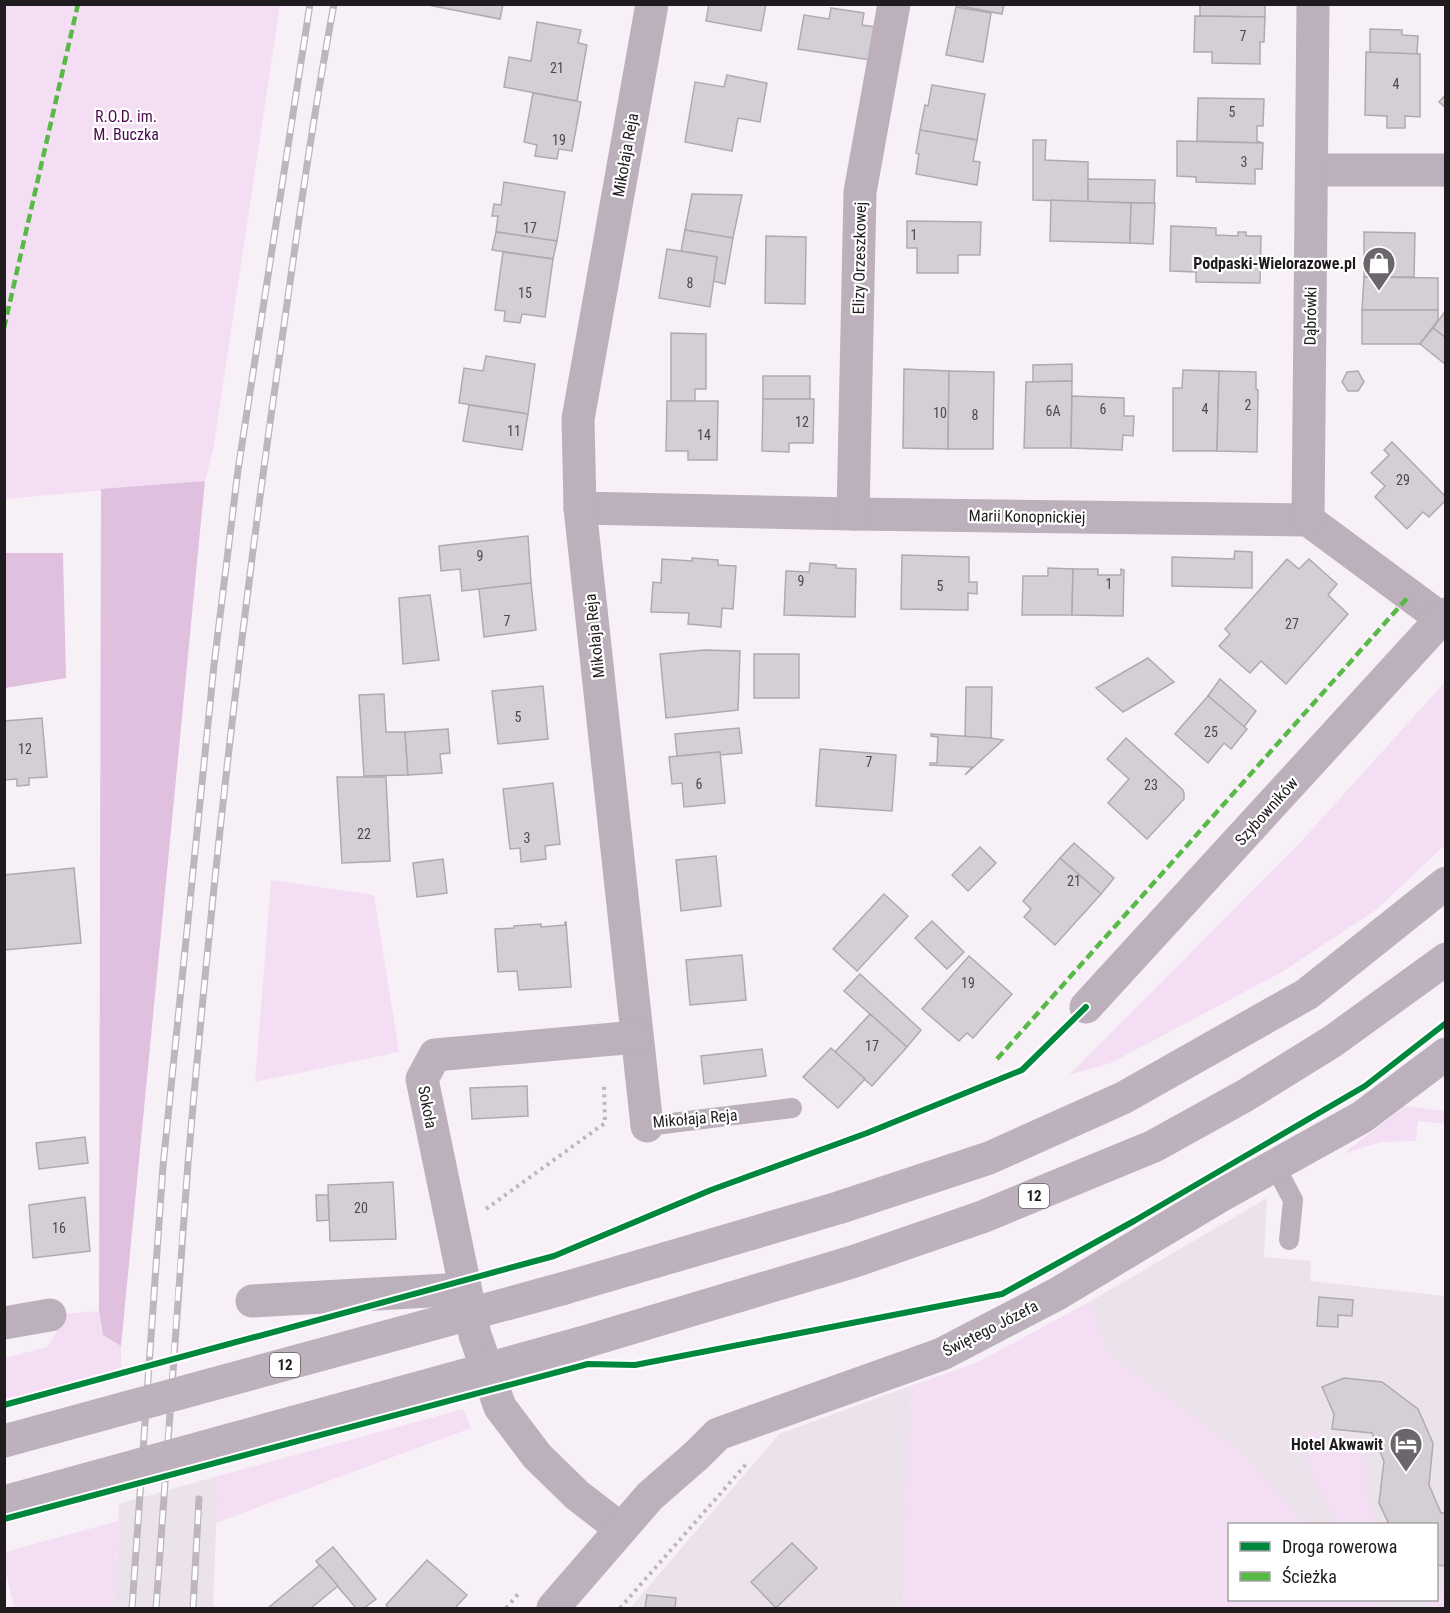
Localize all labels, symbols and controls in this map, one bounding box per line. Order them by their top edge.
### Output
house number: 7 [1240,28,1247,44]
house number: 21 [550,60,564,76]
house number: 4 [1393,76,1400,92]
house number: 5 [1229,104,1236,120]
park label: R.O.D. im. M. Buczka [93,107,159,144]
street label: Mikołaja Reja [609,112,642,199]
house number: 19 [552,132,566,148]
house number: 3 [1241,154,1247,170]
street label: Elizy Orzeszkowej [849,202,870,314]
house number: 17 [523,220,537,236]
house number: 1 [911,227,917,243]
shop icon: Podpaski-Wielorazowe.pl [1361,245,1397,292]
place label: Podpaski-Wielorazowe.pl [1193,254,1356,273]
house number: 8 [687,275,694,291]
house number: 15 [518,285,532,301]
street label: Dąbrówki [1300,286,1321,346]
house number: 2 [1245,397,1252,413]
house number: 6 [1100,401,1107,417]
house number: 4 [1202,401,1209,417]
house number: 6A [1046,403,1060,419]
house number: 10 [933,405,947,421]
house number: 8 [972,407,979,423]
house number: 12 [795,414,809,430]
house number: 11 [507,423,521,439]
house number: 14 [697,427,711,443]
house number: 29 [1396,472,1410,488]
street label: Marii Konopnickiej [969,506,1085,527]
house number: 9 [477,548,483,564]
house number: 9 [798,573,804,589]
house number: 1 [1106,576,1112,592]
house number: 5 [937,578,944,594]
street label: Mikołaja Reja [581,593,608,679]
house number: 7 [504,613,511,629]
house number: 27 [1285,616,1299,632]
house number: 5 [515,709,522,725]
house number: 25 [1204,724,1218,740]
house number: 12 [18,741,32,757]
house number: 7 [866,754,873,770]
street label: Szybowników [1231,773,1302,849]
house number: 6 [696,776,703,792]
house number: 23 [1144,777,1158,793]
house number: 22 [357,826,371,842]
house number: 3 [524,830,530,846]
house number: 21 [1067,873,1081,889]
house number: 19 [961,975,975,991]
house number: 17 [865,1038,879,1054]
street label: Sokoła [414,1084,441,1130]
street label: Mikołaja Reja [652,1105,738,1132]
road number: 12 [1019,1184,1049,1208]
house number: 20 [354,1200,368,1216]
house number: 16 [52,1220,66,1236]
street label: Świętego Józefa [939,1296,1041,1361]
road number: 12 [270,1353,300,1377]
hotel icon: Hotel Akwawit [1388,1426,1424,1473]
place label: Hotel Akwawit [1291,1435,1383,1454]
legend [1228,1523,1438,1601]
text: Droga rowerowa [1282,1536,1397,1557]
text: Ścieżka [1282,1566,1337,1587]

